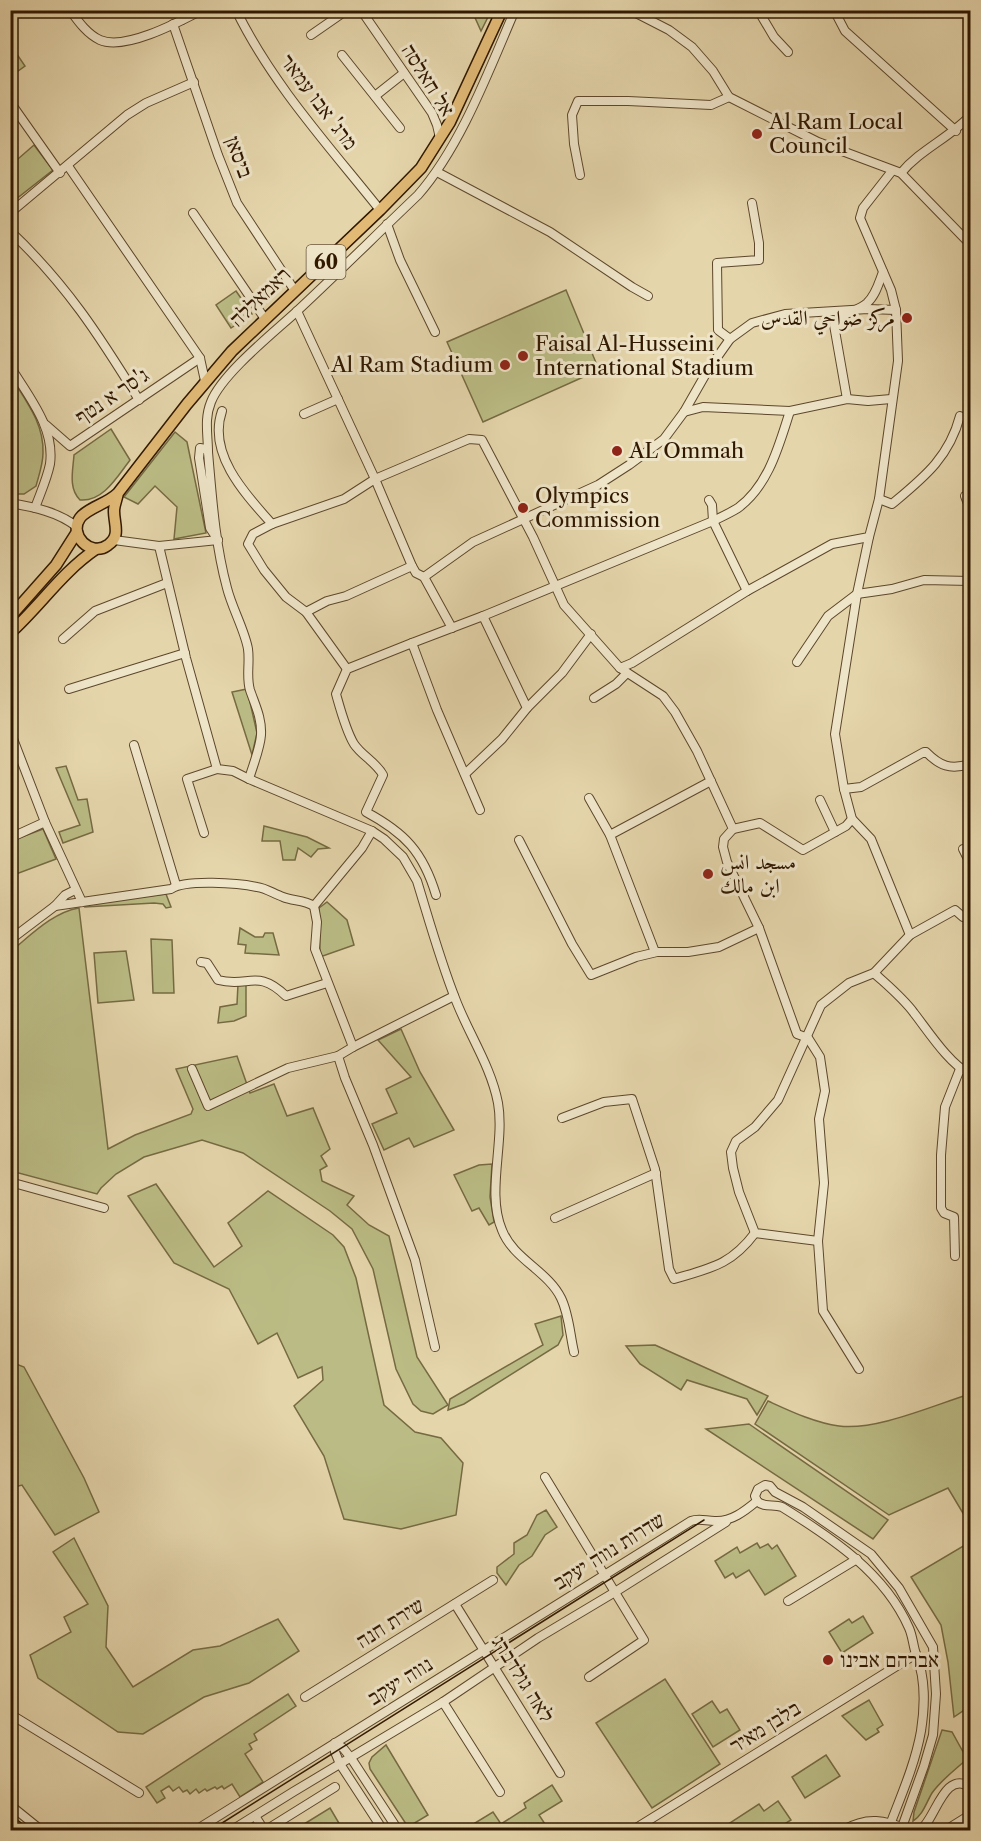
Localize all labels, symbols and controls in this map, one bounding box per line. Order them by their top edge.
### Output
street label: אל חאלסה [396,39,460,121]
street label: מרג' אבו עמאר [275,49,363,154]
place label: Al Ram Local Council [768,109,903,158]
marker: Al Ram Local Council [750,127,764,141]
street label: ביסאן [220,133,258,181]
road number: 60 [306,245,346,279]
street label: ראמאללה [224,262,295,332]
place label: مركز ضواحي القدس [761,305,895,335]
marker: مركز ضواحي القدس [900,311,914,325]
place label: Faisal Al-Husseini International Stadium [535,331,754,380]
marker: Faisal Al-Husseini International Stadium [516,349,530,363]
place label: Al Ram Stadium [330,352,493,377]
marker: Al Ram Stadium [498,358,512,372]
street label: ג'סר א נטף [70,362,153,429]
place label: AL Ommah [628,438,744,463]
marker: AL Ommah [610,444,624,458]
place label: Olympics Commission [535,483,660,532]
marker: Olympics Commission [516,501,530,515]
place label: مسجد انس ابن مالك [720,849,796,898]
marker: مسجد انس ابن مالك [701,867,715,881]
street label: שדרות נווה יעקב [548,1506,669,1595]
street label: שירת חנה [351,1592,428,1653]
street label: לאה גולדברג [487,1631,560,1727]
place label: אברהם אבינו [840,1647,939,1672]
street label: נווה יעקב [363,1651,437,1710]
marker: אברהם אבינו [821,1653,835,1667]
street label: בלבן מאיר [725,1695,805,1758]

